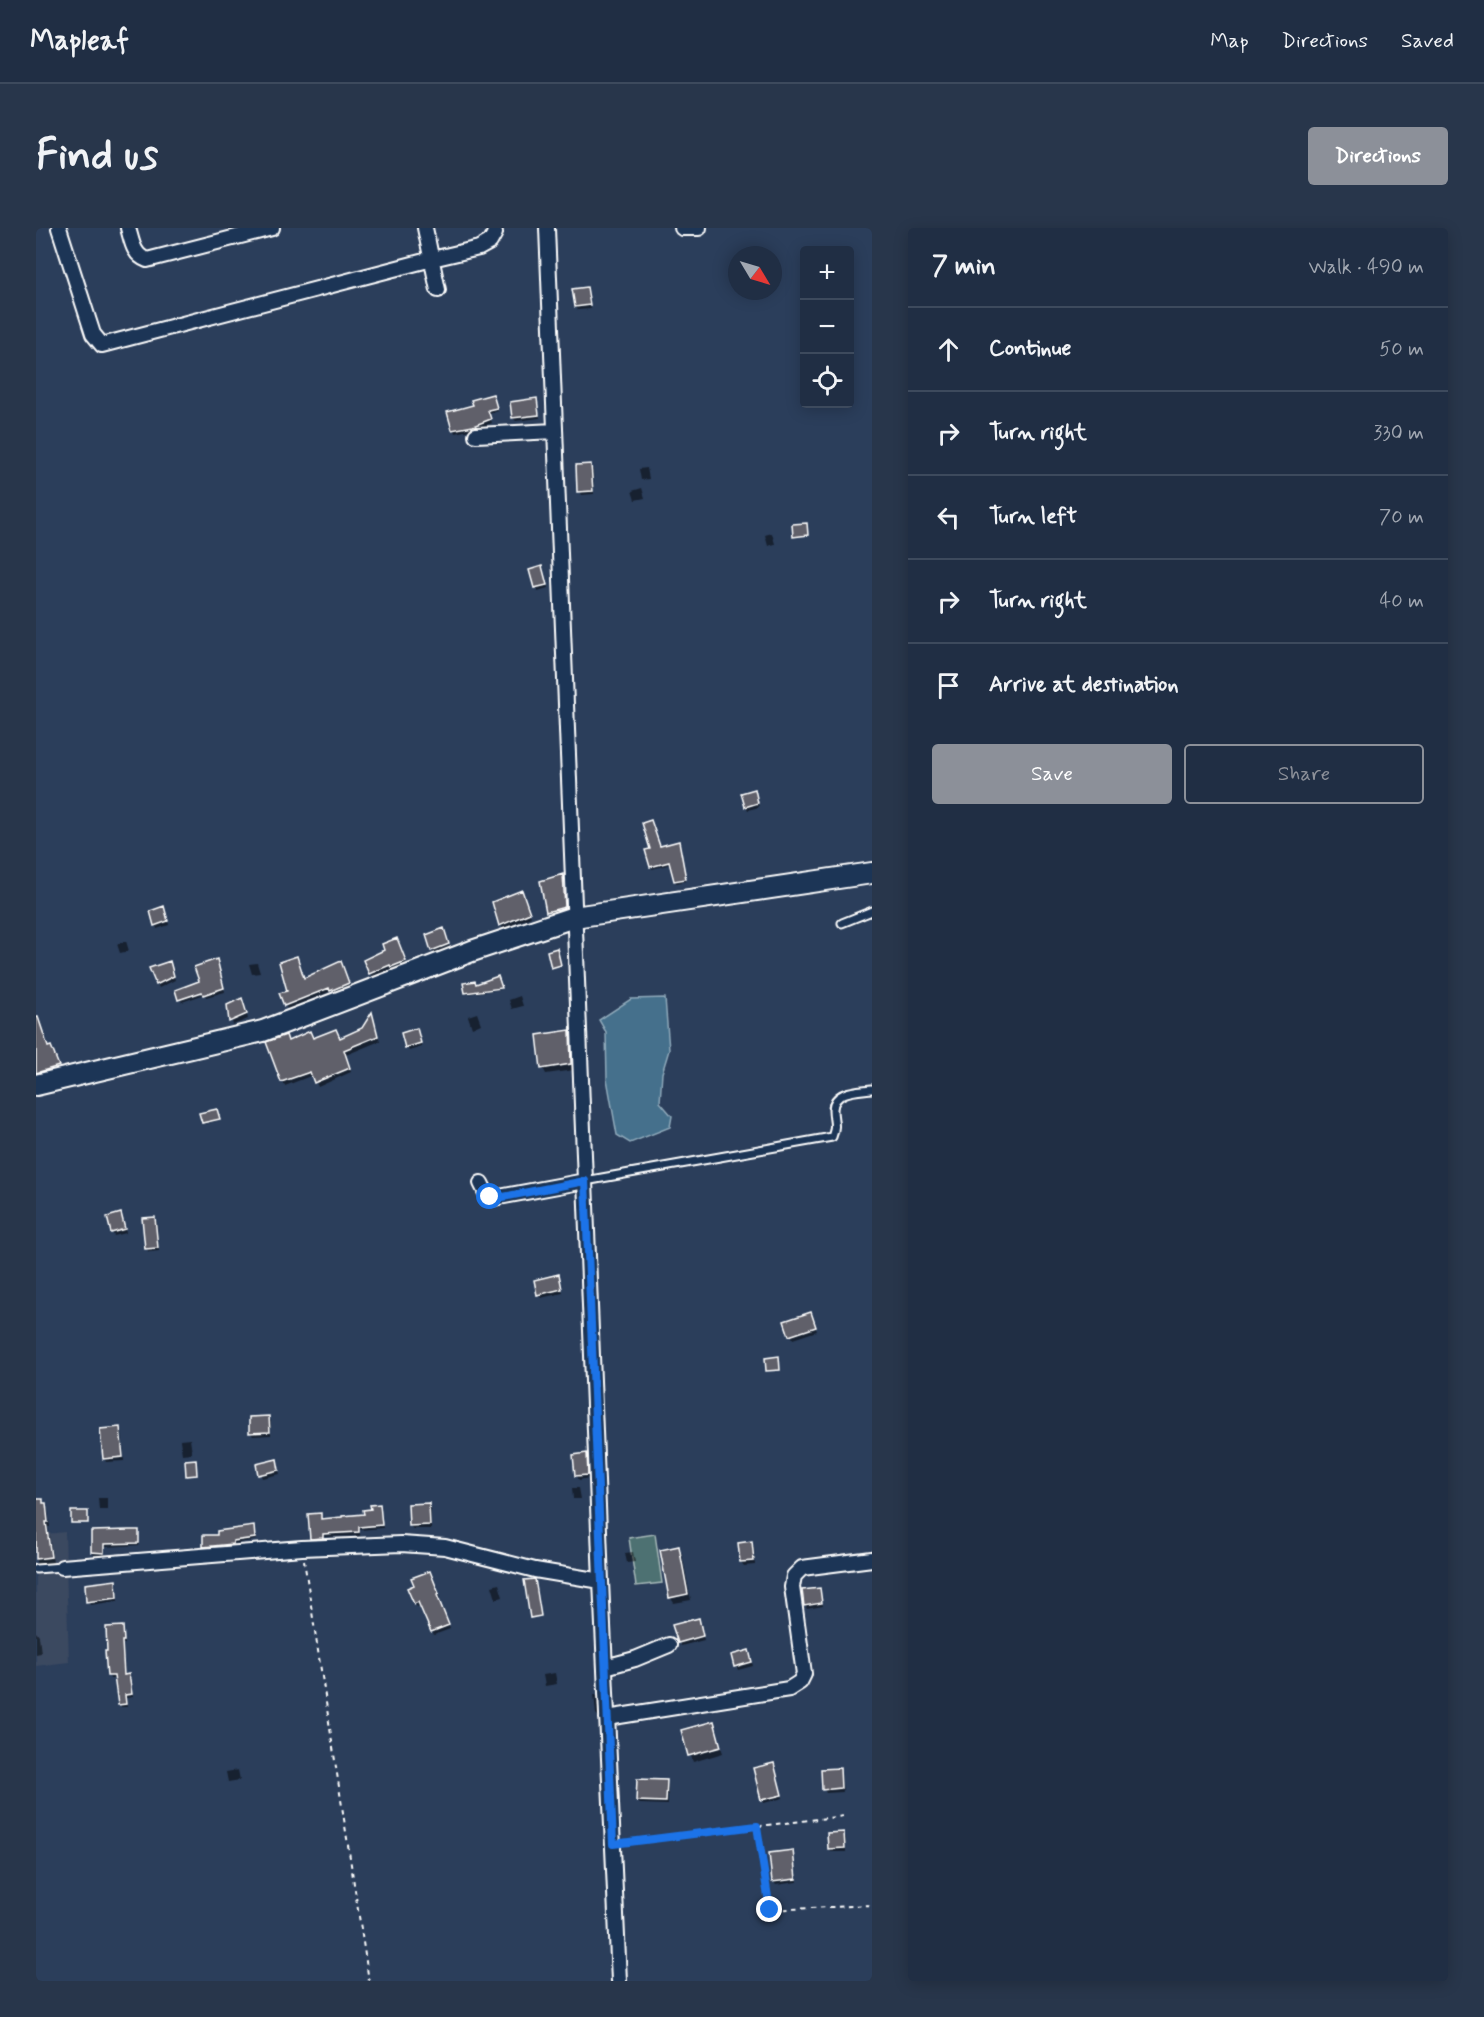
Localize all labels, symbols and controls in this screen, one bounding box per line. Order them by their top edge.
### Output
text: Mapleaf [30,23,129,60]
text: Map [1210,27,1249,55]
text: Directions [1282,27,1368,55]
text: Saved [1401,27,1454,55]
button: Directions [1308,127,1448,185]
text: Find us [36,129,158,184]
north arrow [728,246,782,300]
map controls [800,246,854,408]
button: + [800,246,854,300]
text: 7 min [932,250,996,284]
text: Walk · 490 m [1309,254,1424,281]
button: − [800,300,854,354]
icon: ahead [932,333,965,366]
text: Continue [989,335,1071,363]
text: 50 m [1379,336,1424,363]
button: locate [800,354,854,408]
icon: right [932,417,965,450]
text: Turn right [989,419,1087,447]
text: 330 m [1373,420,1424,447]
icon: left [932,501,965,534]
text: Turn left [989,503,1077,531]
text: 70 m [1379,504,1424,531]
icon: right [932,585,965,618]
text: Turn right [989,587,1087,615]
text: 40 m [1380,588,1424,615]
icon: arrive [932,669,965,702]
text: Arrive at destination [989,671,1179,699]
button: Save [932,744,1172,804]
button: Share [1184,744,1424,804]
route start [476,1183,502,1209]
route end [756,1896,782,1922]

